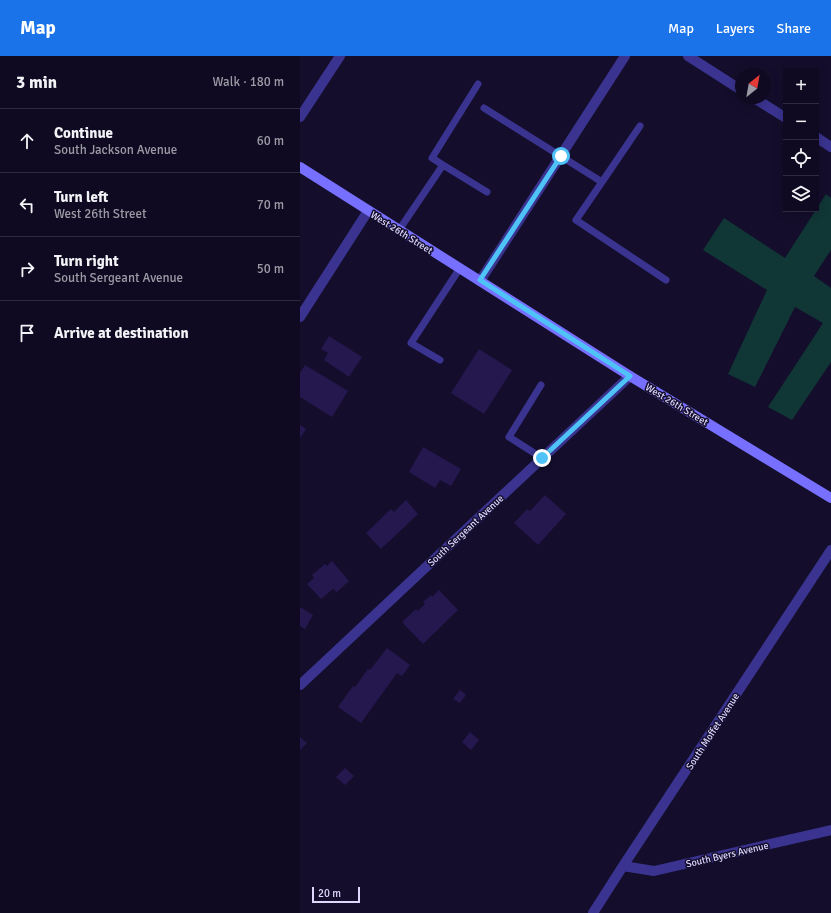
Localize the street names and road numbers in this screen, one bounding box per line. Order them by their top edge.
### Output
street label: West 26th Street [368,209,435,257]
street label: West 26th Street [643,381,711,429]
street label: South Sergeant Avenue [425,492,506,569]
street label: South Moffet Avenue [684,691,742,772]
street label: South Byers Avenue [685,840,770,870]

